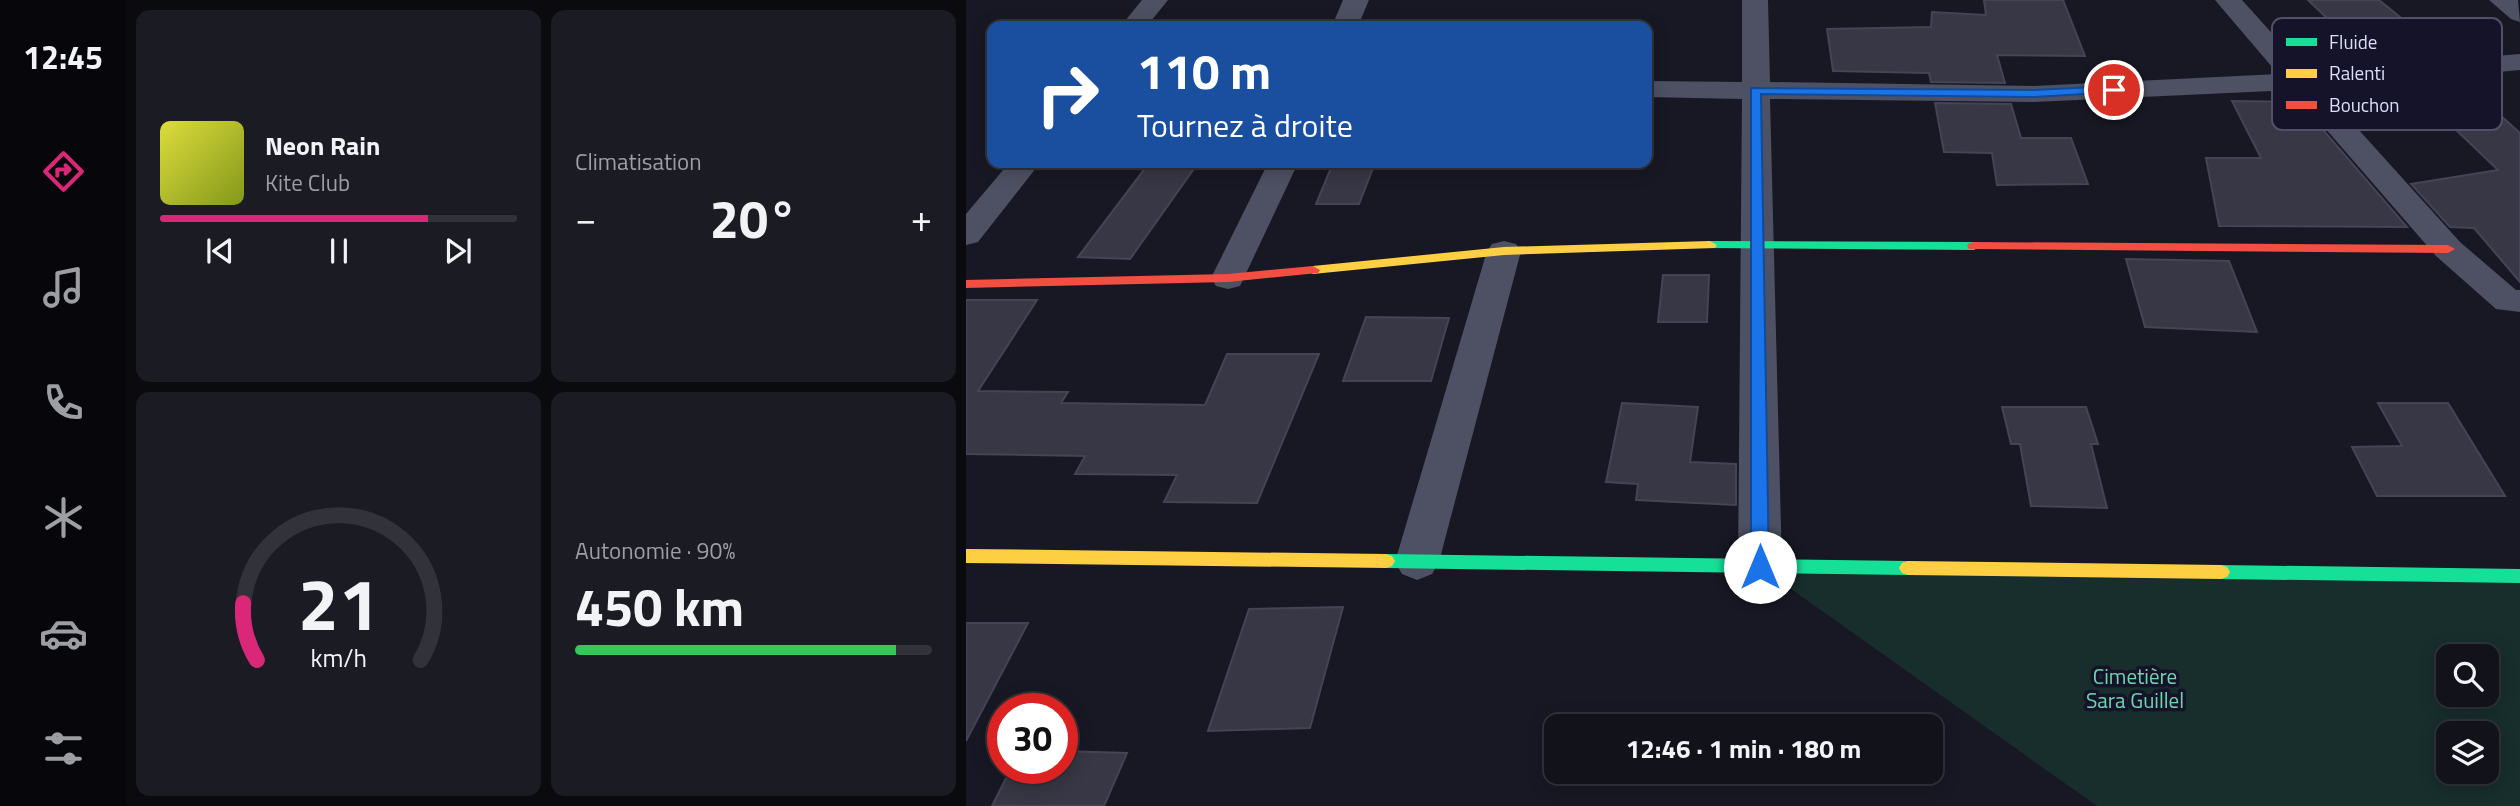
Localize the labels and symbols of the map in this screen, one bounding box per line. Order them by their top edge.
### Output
legend [2272,18,2502,130]
text: Fluide [2329,27,2377,56]
text: Ralenti [2329,58,2385,87]
pin [2084,60,2144,120]
text: Bouchon [2329,90,2400,119]
position arrow [1723,530,1797,604]
park label: Cimetière Sara Guillel [2086,660,2184,716]
speed limit sign: 30 [987,693,1078,784]

